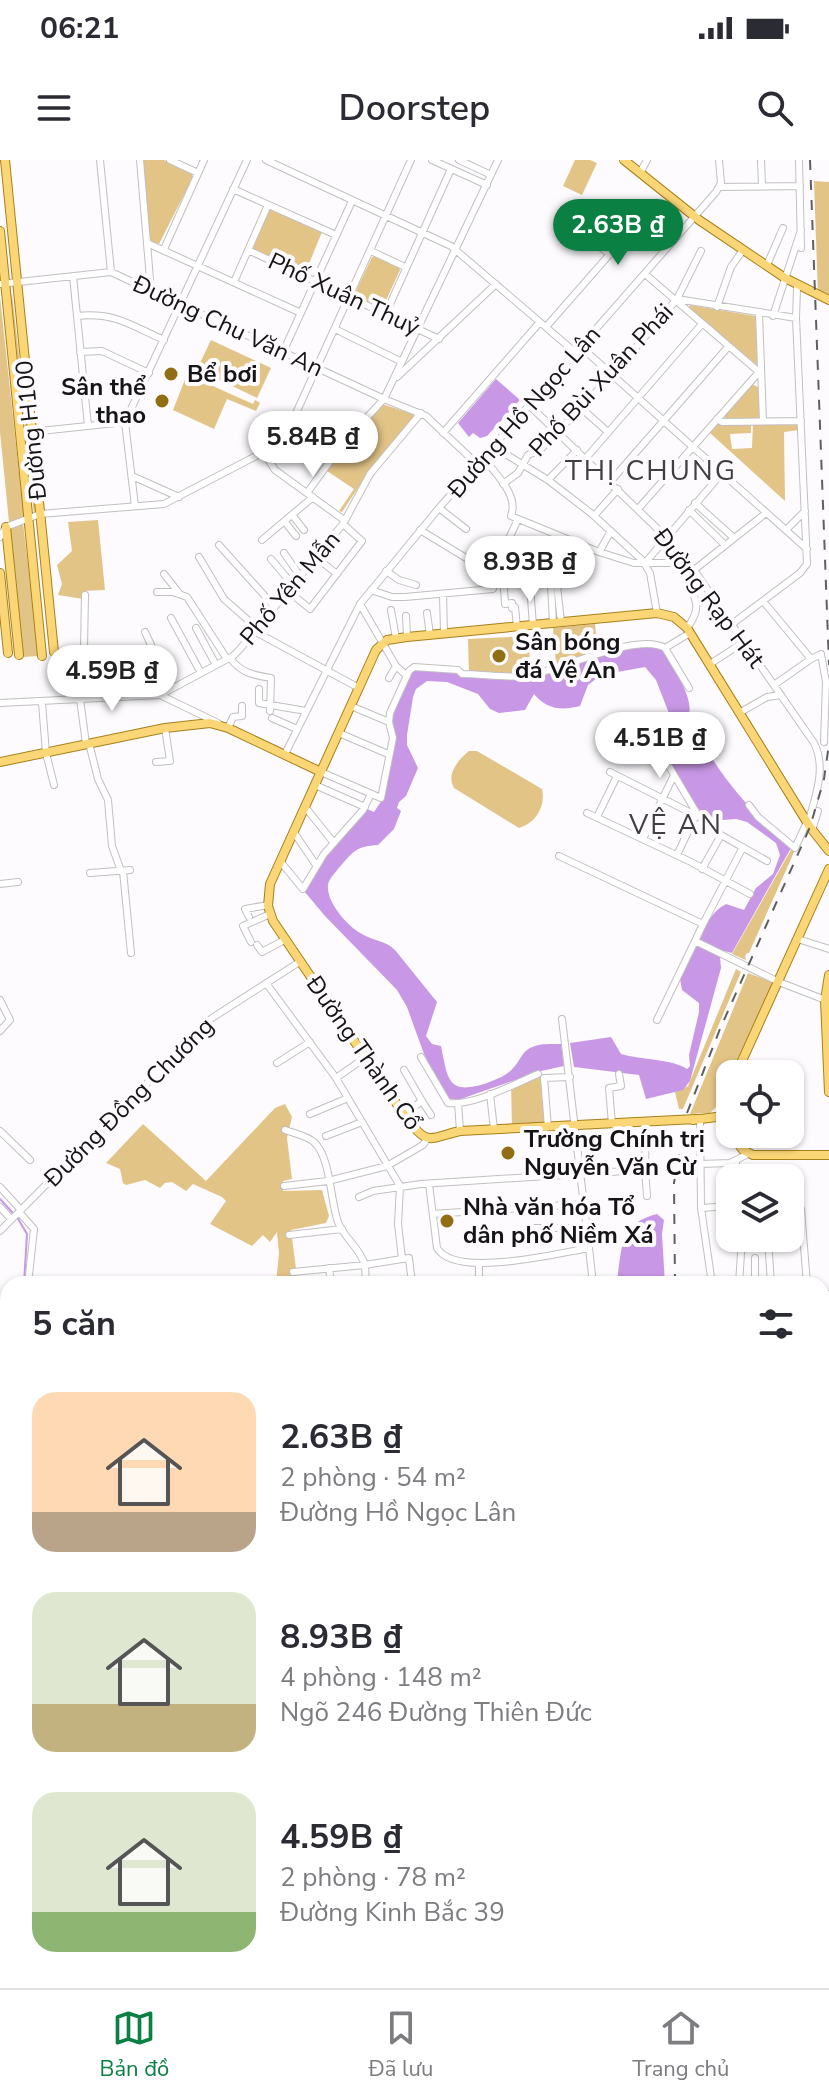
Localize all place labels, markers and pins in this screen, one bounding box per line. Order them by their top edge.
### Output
pin: 2.63B ₫ [544,199,692,267]
place label: Bể bơi [187,358,257,390]
marker: Bể bơi [162,365,180,383]
place label: Sân thể thao [61,371,146,431]
marker: Sân thể thao [153,392,171,410]
pin: 5.84B ₫ [239,411,387,479]
pin: 8.93B ₫ [456,536,604,604]
place label: Sân bóng đá Vệ An [515,626,621,686]
pin: 4.59B ₫ [38,645,186,713]
marker: Sân bóng đá Vệ An [490,647,508,665]
pin: 4.51B ₫ [586,712,734,780]
place label: Trường Chính trị Nguyễn Văn Cừ [524,1123,705,1183]
marker: Trường Chính trị Nguyễn Văn Cừ [499,1144,517,1162]
place label: Nhà văn hóa Tổ dân phố Niềm Xá [463,1191,654,1251]
marker: Nhà văn hóa Tổ dân phố Niềm Xá [438,1212,456,1230]

